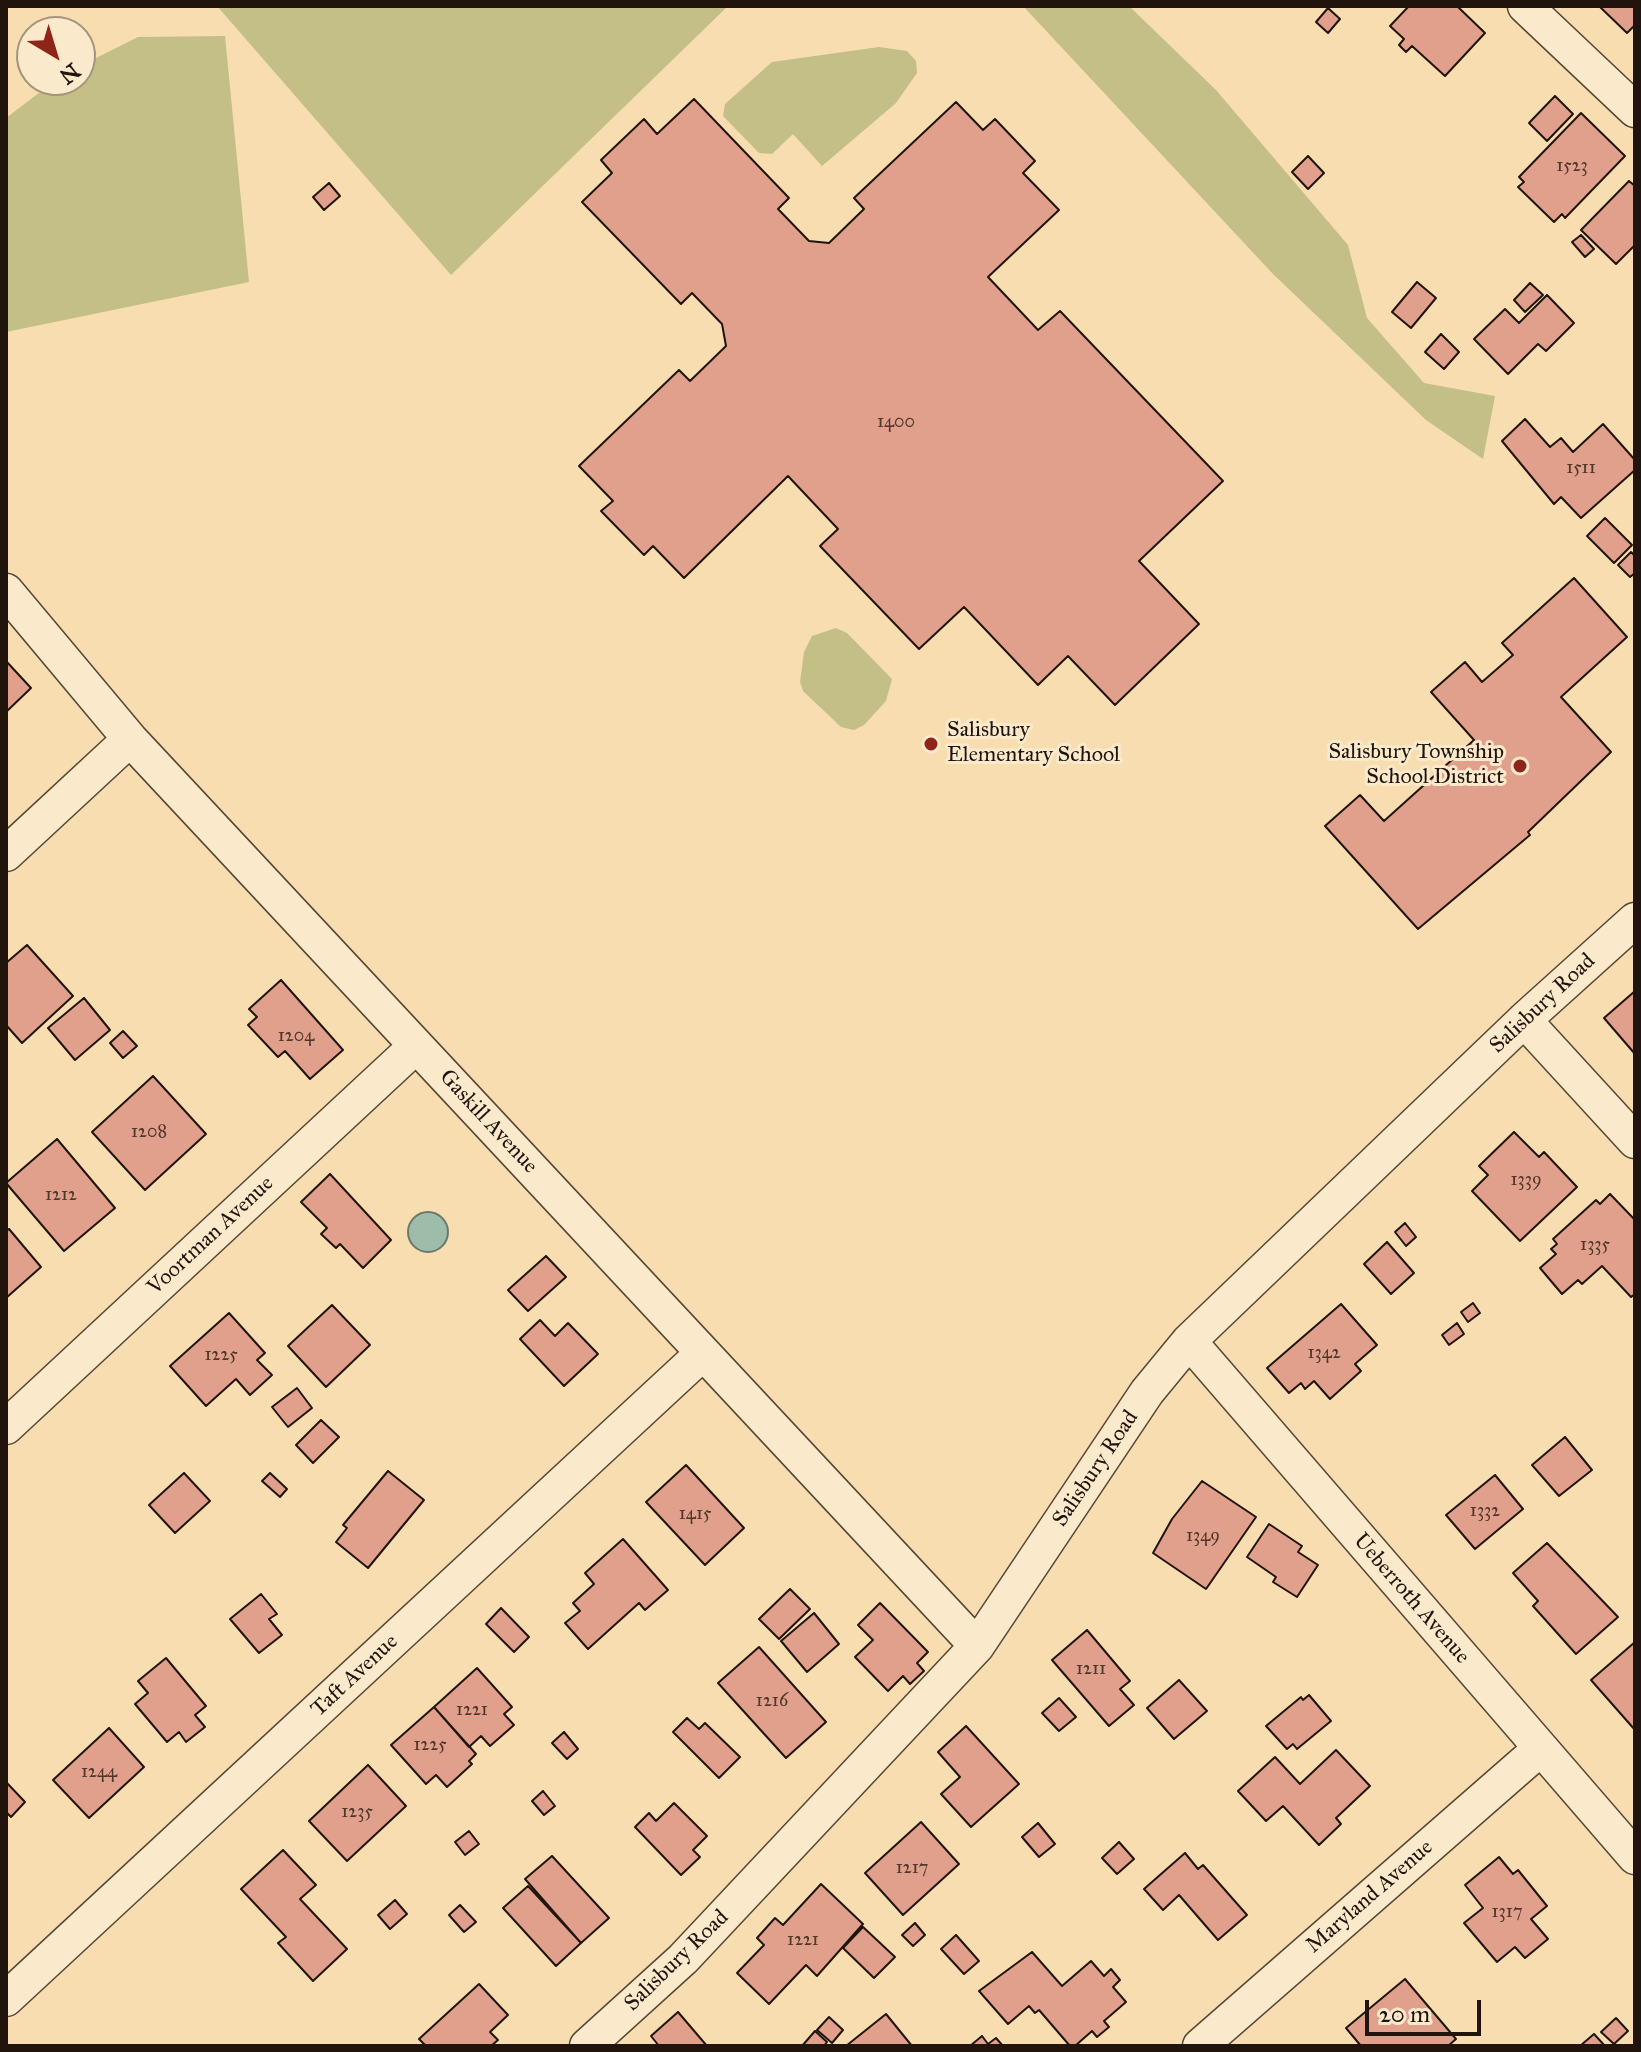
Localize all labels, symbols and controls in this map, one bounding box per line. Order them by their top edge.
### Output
north arrow [16,16,96,96]
text: N [54,57,86,90]
house number: 1523 [1556,156,1588,178]
house number: 1400 [877,412,915,434]
house number: 1511 [1566,458,1596,480]
place label: Salisbury Elementary School [947,718,1120,770]
marker: Salisbury Elementary School [922,735,940,753]
place label: Salisbury Township School District [1328,740,1504,792]
marker: Salisbury Township School District [1511,757,1529,775]
street label: Salisbury Road [1485,948,1601,1060]
house number: 1204 [278,1026,314,1048]
street label: Gaskill Avenue [433,1065,543,1179]
house number: 1208 [131,1122,167,1144]
house number: 1339 [1510,1170,1542,1192]
street label: Voortman Avenue [142,1171,280,1301]
house number: 1212 [45,1185,77,1207]
house number: 1335 [1580,1235,1610,1257]
house number: 1342 [1307,1343,1341,1365]
house number: 1225 [204,1345,238,1367]
street label: Salisbury Road [1047,1406,1145,1532]
house number: 1332 [1470,1501,1500,1523]
house number: 1415 [679,1504,711,1526]
house number: 1349 [1186,1526,1220,1548]
street label: Ueberroth Avenue [1347,1528,1475,1670]
street label: Taft Avenue [306,1629,404,1723]
house number: 1211 [1076,1659,1106,1681]
house number: 1216 [756,1691,788,1713]
house number: 1221 [456,1700,488,1722]
house number: 1225 [413,1735,447,1757]
house number: 1244 [81,1762,117,1784]
house number: 1235 [341,1802,373,1824]
street label: Maryland Avenue [1301,1835,1439,1959]
house number: 1217 [896,1858,928,1880]
house number: 1317 [1491,1902,1523,1924]
street label: Salisbury Road [619,1905,735,2017]
house number: 1221 [787,1930,819,1952]
scale bar [1369,1984,1485,2034]
text: 20 m [1379,1999,1430,2029]

